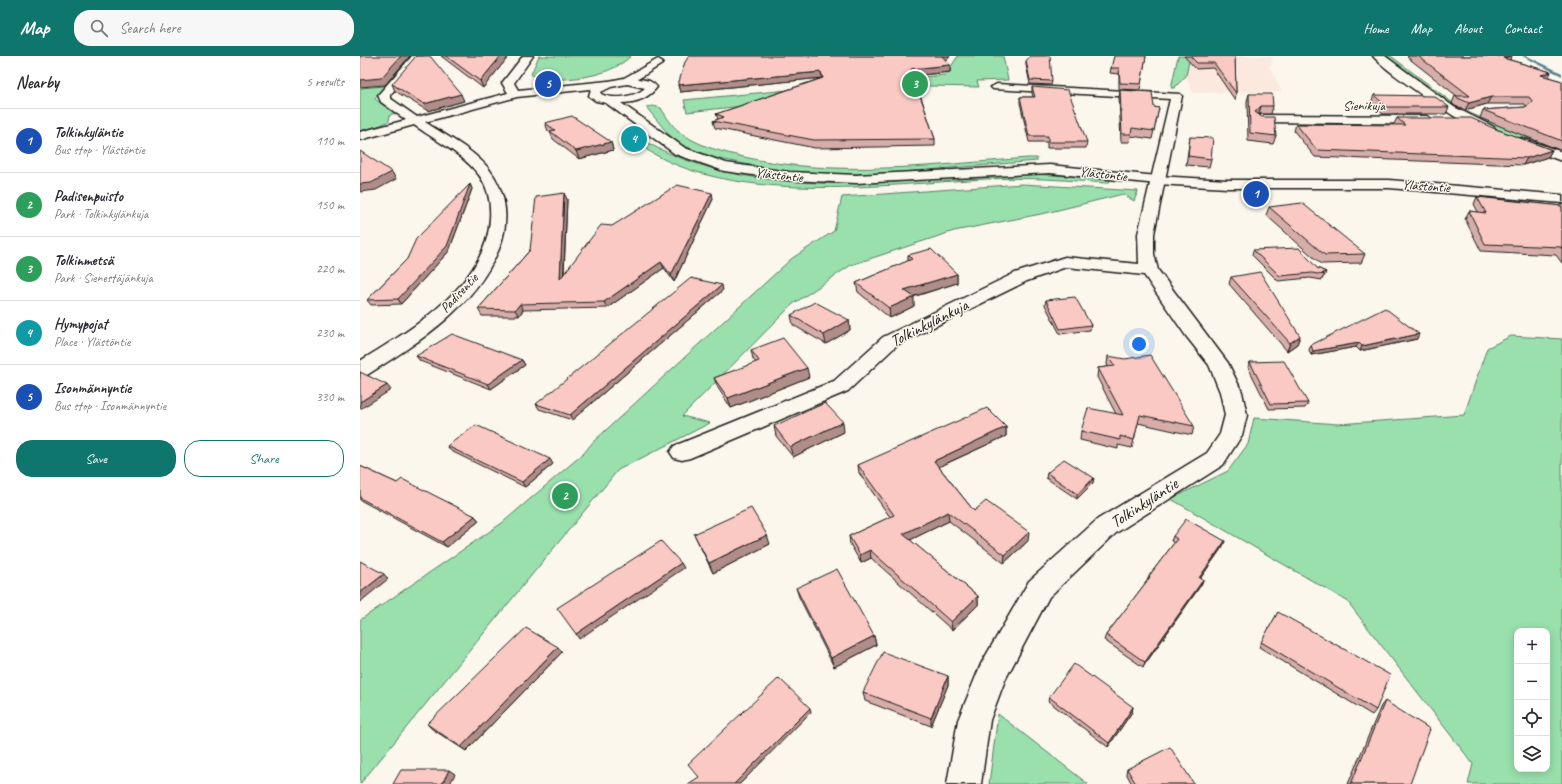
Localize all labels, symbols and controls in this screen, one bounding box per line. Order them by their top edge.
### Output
search box [74,10,354,46]
text: Map [20,16,50,40]
icon: search [88,17,110,39]
text: Search here [120,19,181,38]
text: Home [1363,20,1389,37]
text: Map [1411,20,1432,37]
text: About [1454,20,1482,37]
text: Contact [1504,20,1542,37]
pin: 5 [535,69,561,99]
pin: 3 [902,69,928,99]
text: Nearby [16,72,59,93]
text: 5 results [306,74,344,90]
street label: Sienikuja [1343,97,1386,114]
text: Tolkinkyläntie [54,123,123,142]
pin: 4 [621,124,647,154]
text: 1 [26,133,32,149]
text: 110 m [316,133,344,149]
text: Bus stop · Ylästöntie [54,142,145,158]
street label: Ylästöntie [1078,163,1129,185]
street label: Ylästöntie [754,164,805,186]
street label: Ylästöntie [1401,176,1452,196]
pin: 1 [1243,179,1269,209]
text: Padisenpuisto [54,187,123,206]
text: 2 [26,197,32,213]
text: 150 m [316,197,344,213]
text: Park · Tolkinkylänkuja [54,206,148,222]
text: Tolkinmetsä [54,251,113,270]
text: 3 [26,261,32,277]
text: 220 m [316,261,344,277]
street label: Padisentie [437,269,482,316]
text: Park · Sienestäjänkuja [54,270,153,286]
street label: Tolkinkylänkuja [886,294,973,352]
text: Hymypojat [54,315,108,334]
text: 4 [26,325,32,341]
text: 230 m [316,325,344,341]
text: Place · Ylästöntie [54,334,130,350]
your location [1129,334,1149,354]
text: Isonmännyntie [54,379,131,398]
text: 5 [26,389,32,405]
text: 330 m [316,389,344,405]
text: Bus stop · Isonmännyntie [54,398,166,414]
button: Save [16,440,176,477]
button: Share [184,440,344,477]
street label: Tolkinkyläntie [1106,473,1183,533]
pin: 2 [552,481,578,511]
map controls [1514,628,1550,772]
button: + [1514,628,1550,664]
button: − [1514,664,1550,700]
button: locate [1514,700,1550,736]
button: layers [1514,736,1550,772]

